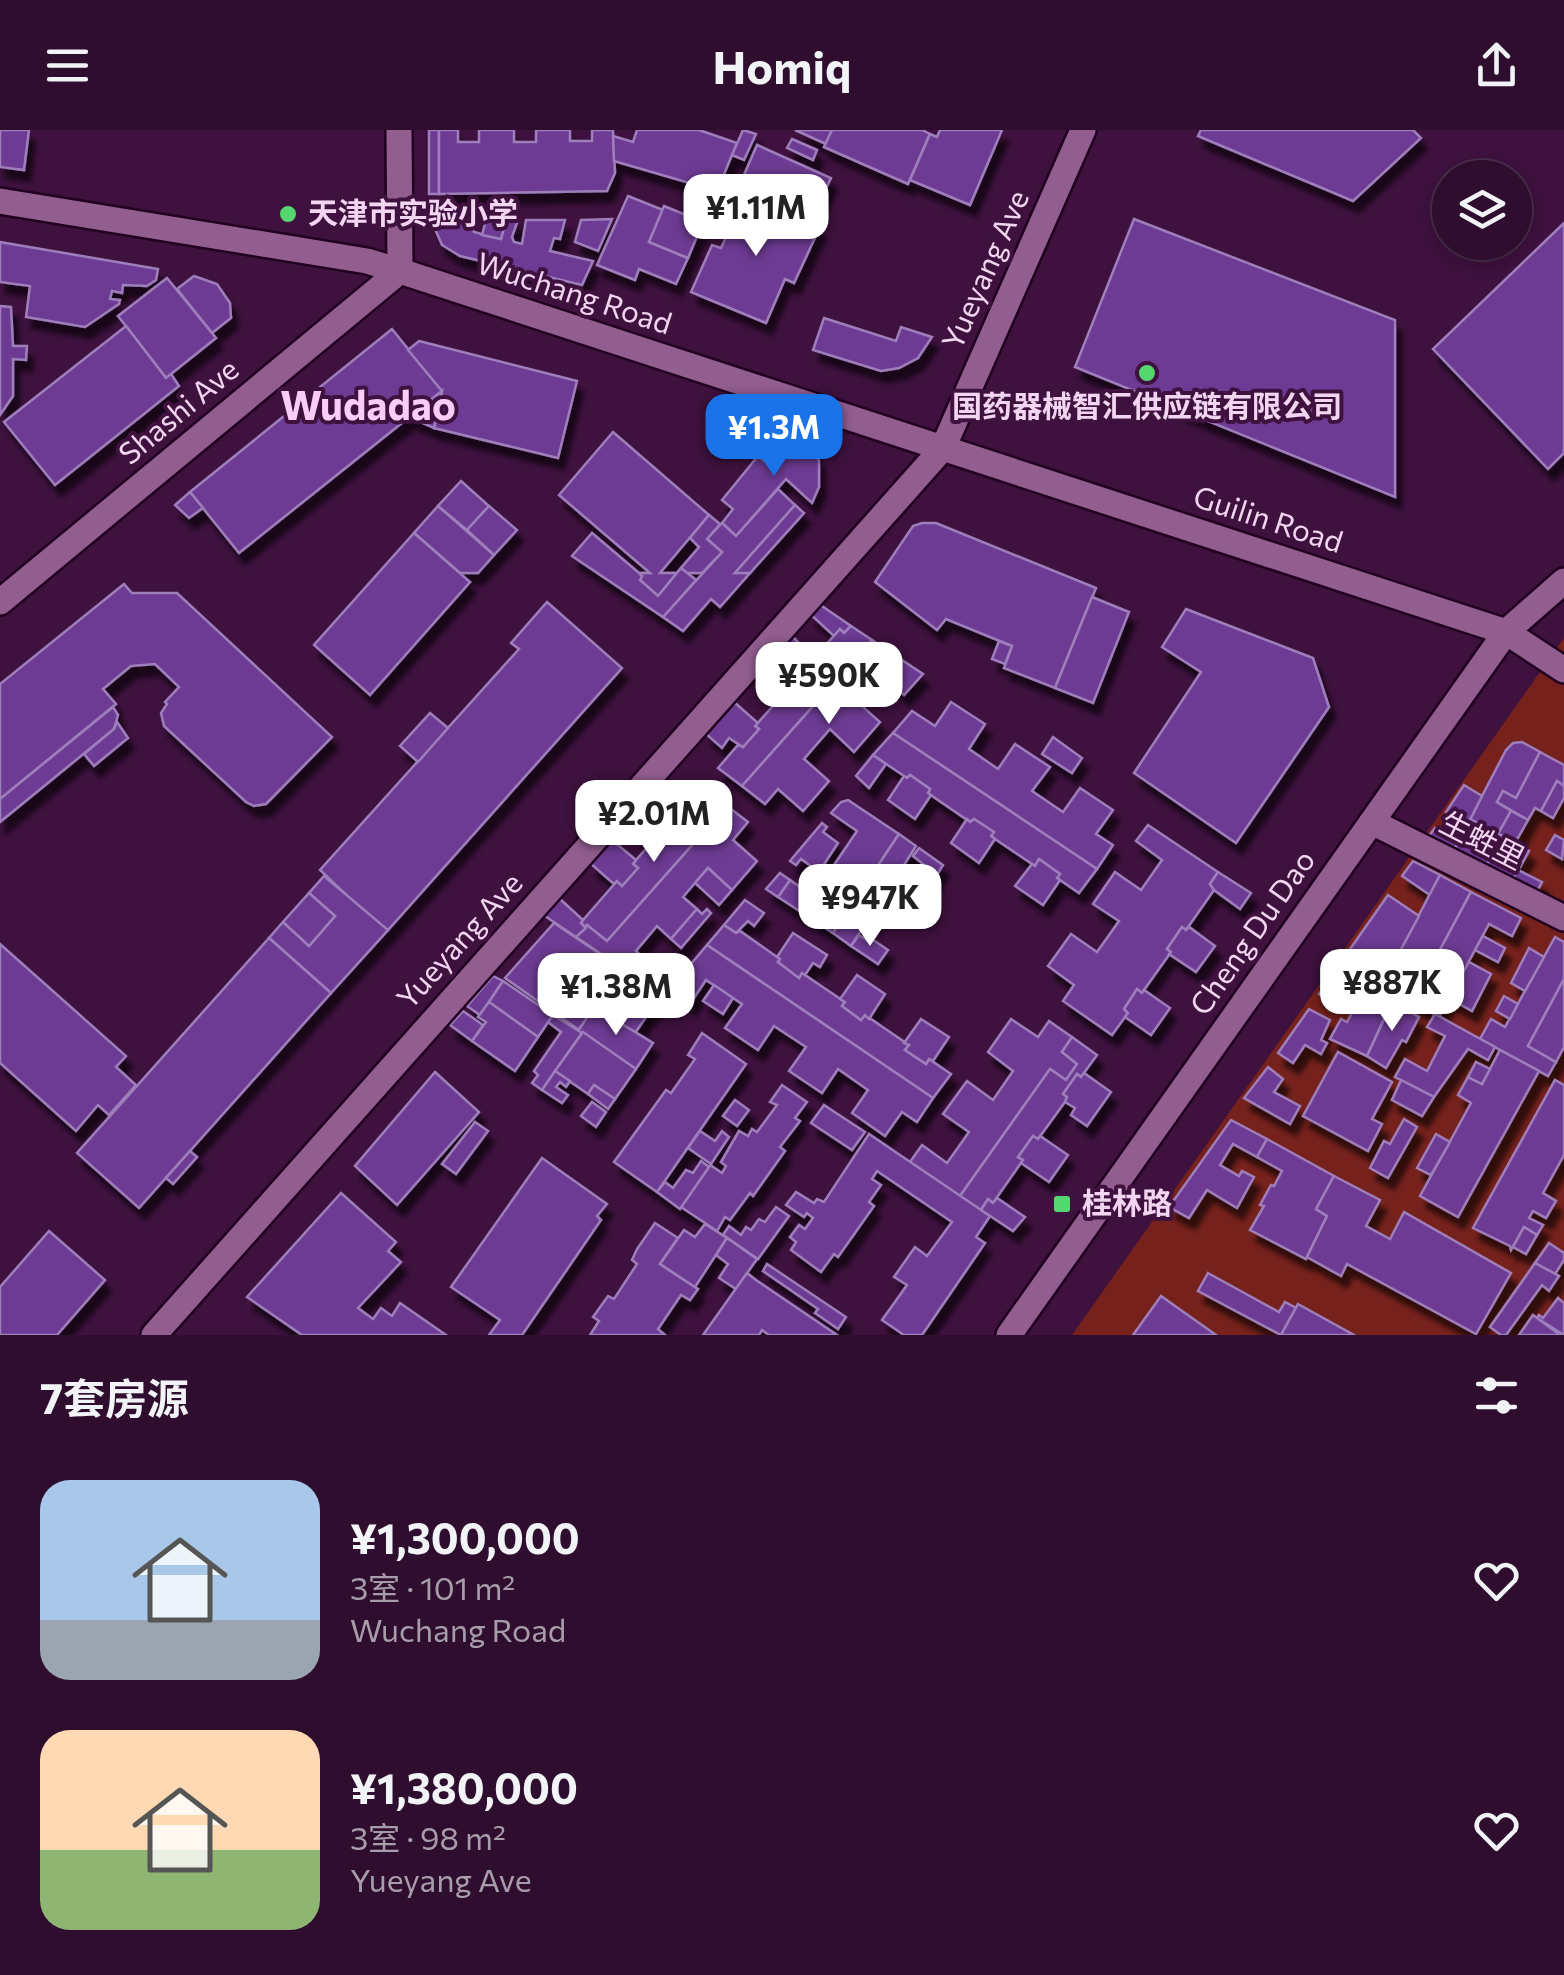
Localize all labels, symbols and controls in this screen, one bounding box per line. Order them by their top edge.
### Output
icon: menu [40,38,95,93]
text: Homiq [713,38,851,93]
icon: share [1469,38,1524,93]
map controls [1432,160,1532,260]
button: layers [1432,160,1532,260]
pin: ¥1.11M [675,174,837,259]
street label: Yueyang Ave [932,184,1035,354]
text: ¥1.11M [706,186,806,226]
place label: 天津市实验小学 [308,193,518,230]
marker: 天津市实验小学 [277,203,299,225]
street label: Wuchang Road [473,243,677,341]
street label: Shashi Ave [110,349,245,471]
marker: 国药器械智汇供应链有限公司 [1136,362,1158,384]
district label: Wudadao [280,379,456,428]
place label: 国药器械智汇供应链有限公司 [952,386,1342,423]
pin: ¥1.3M [704,394,844,479]
text: ¥1.3M [728,406,820,446]
street label: Guilin Road [1189,476,1348,559]
pin: ¥590K [759,642,899,727]
text: ¥590K [778,654,880,694]
pin: ¥2.01M [573,780,735,865]
text: ¥2.01M [597,792,711,832]
street label: 生﨡里 [1435,802,1532,876]
street label: Cheng Du Dao [1180,842,1321,1021]
street label: Yueyang Ave [387,864,529,1015]
pin: ¥947K [800,864,940,949]
text: ¥947K [820,876,920,916]
pin: ¥887K [1322,949,1462,1034]
pin: ¥1.38M [535,953,697,1038]
text: ¥887K [1342,961,1442,1001]
text: ¥1.38M [560,965,672,1005]
place label: 桂林路 [1082,1183,1172,1220]
marker: 桂林路 [1051,1193,1073,1215]
icon: filters [1469,1368,1524,1423]
text: 7套房源 [40,1371,189,1423]
text: ¥1,300,000 [350,1511,580,1563]
icon: home [120,1520,240,1640]
icon: heart [1469,1553,1524,1608]
text: 3室 · 101 m² [350,1567,515,1607]
text: Wuchang Road [350,1609,566,1649]
text: ¥1,380,000 [350,1761,578,1813]
icon: home [120,1770,240,1890]
icon: heart [1469,1803,1524,1858]
text: 3室 · 98 m² [350,1817,506,1857]
text: Yueyang Ave [350,1859,532,1899]

